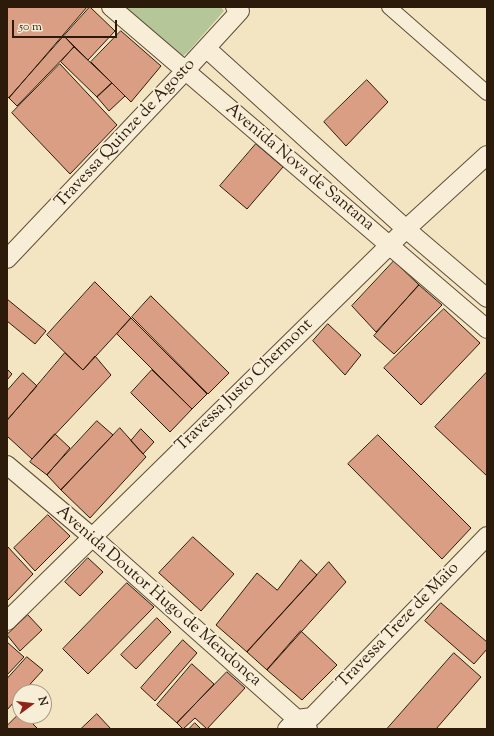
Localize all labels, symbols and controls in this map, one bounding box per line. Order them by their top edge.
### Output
scale bar [14,12,119,38]
text: 50 m [19,18,42,36]
street label: Travessa Quinze de Agosto [52,55,200,213]
street label: Avenida Nova de Santana [220,100,378,236]
street label: Travessa Justo Chermont [172,315,318,457]
street label: Avenida Doutor Hugo de Mendonça [51,502,265,692]
street label: Travessa Treze de Maio [334,559,464,693]
north arrow [12,684,52,724]
text: N [34,695,51,707]

